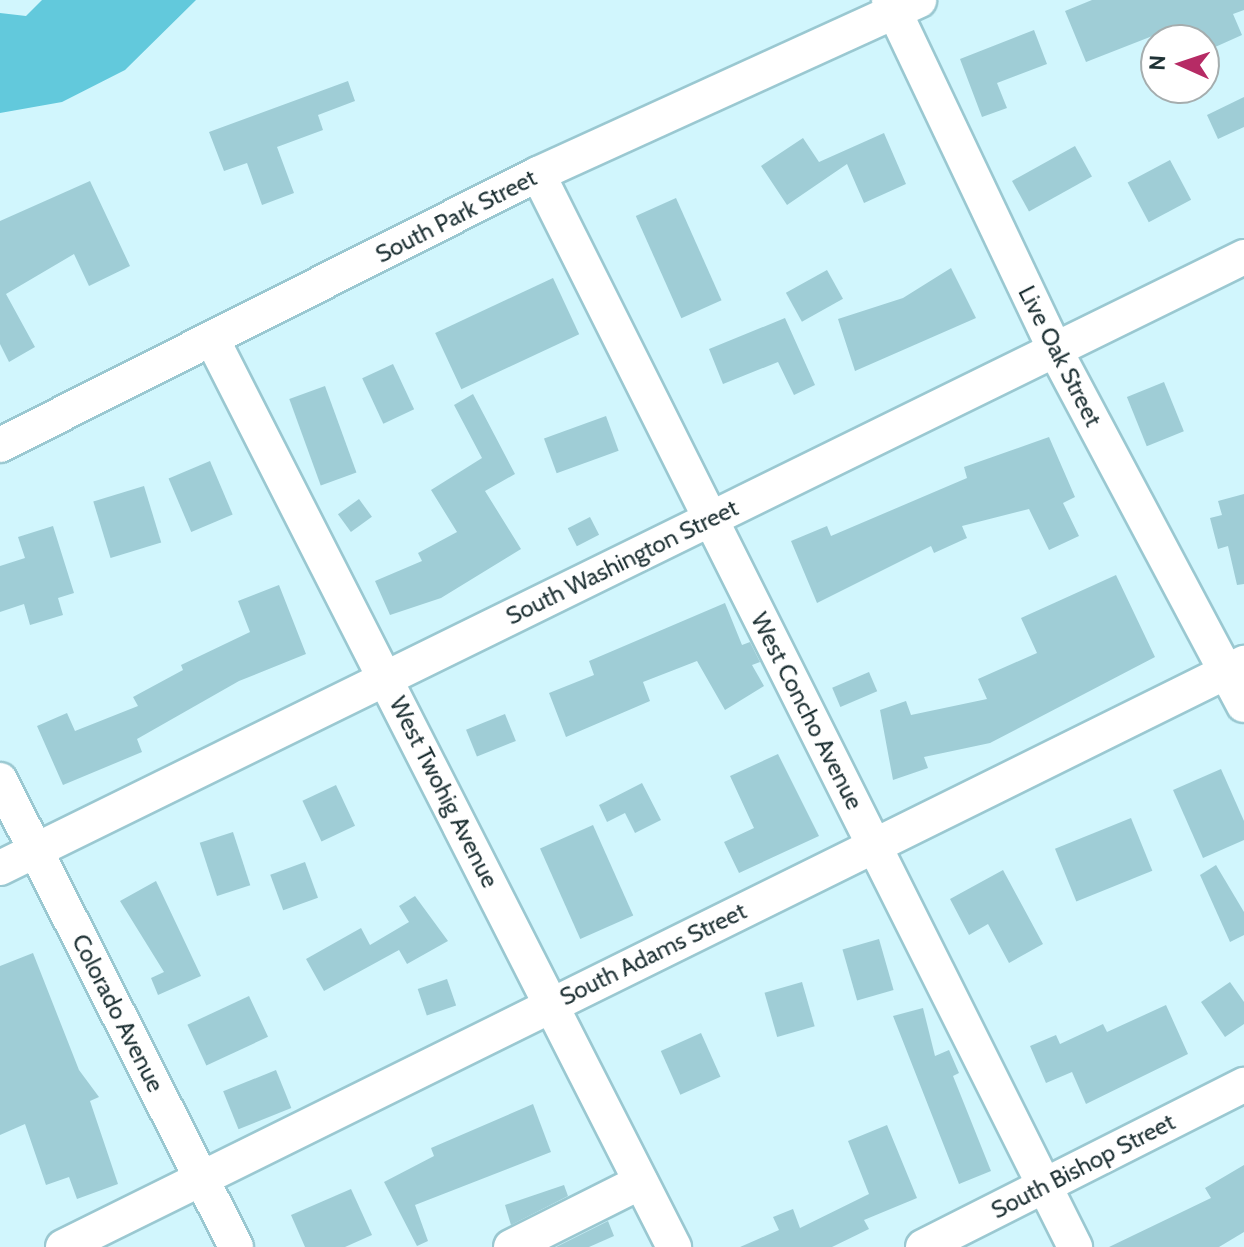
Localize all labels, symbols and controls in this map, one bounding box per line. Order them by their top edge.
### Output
north arrow [1140,24,1220,104]
text: N [1144,54,1171,71]
street label: South Park Street [371,163,541,269]
street label: Live Oak Street [1012,281,1108,431]
street label: South Washington Street [501,493,743,631]
street label: West Concho Avenue [745,608,869,814]
street label: West Twohig Avenue [383,692,505,892]
street label: South Adams Street [555,896,751,1012]
street label: Colorado Avenue [66,929,170,1097]
street label: South Bishop Street [986,1107,1180,1225]

